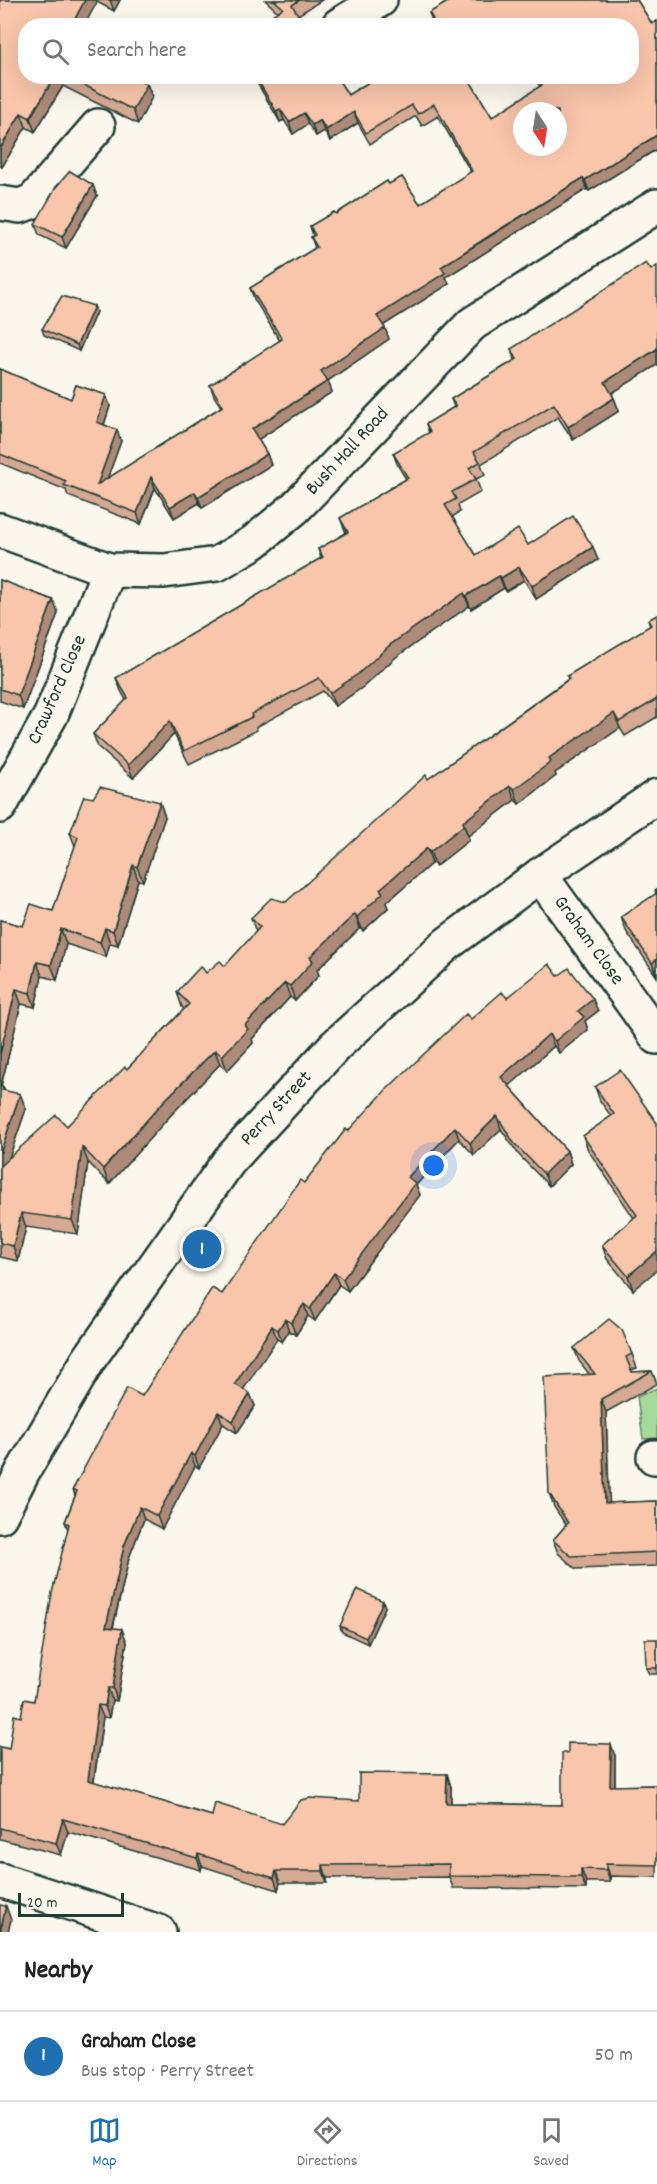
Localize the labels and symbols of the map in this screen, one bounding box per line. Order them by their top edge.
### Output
north arrow [513,102,567,156]
street label: Bush Hall Road [300,402,396,502]
street label: Crawford Close [21,630,95,749]
street label: Graham Close [546,890,630,992]
street label: Perry Street [235,1065,319,1153]
your location [419,1151,448,1180]
pin: 1 [182,1226,222,1272]
scale bar [18,1890,124,1918]

